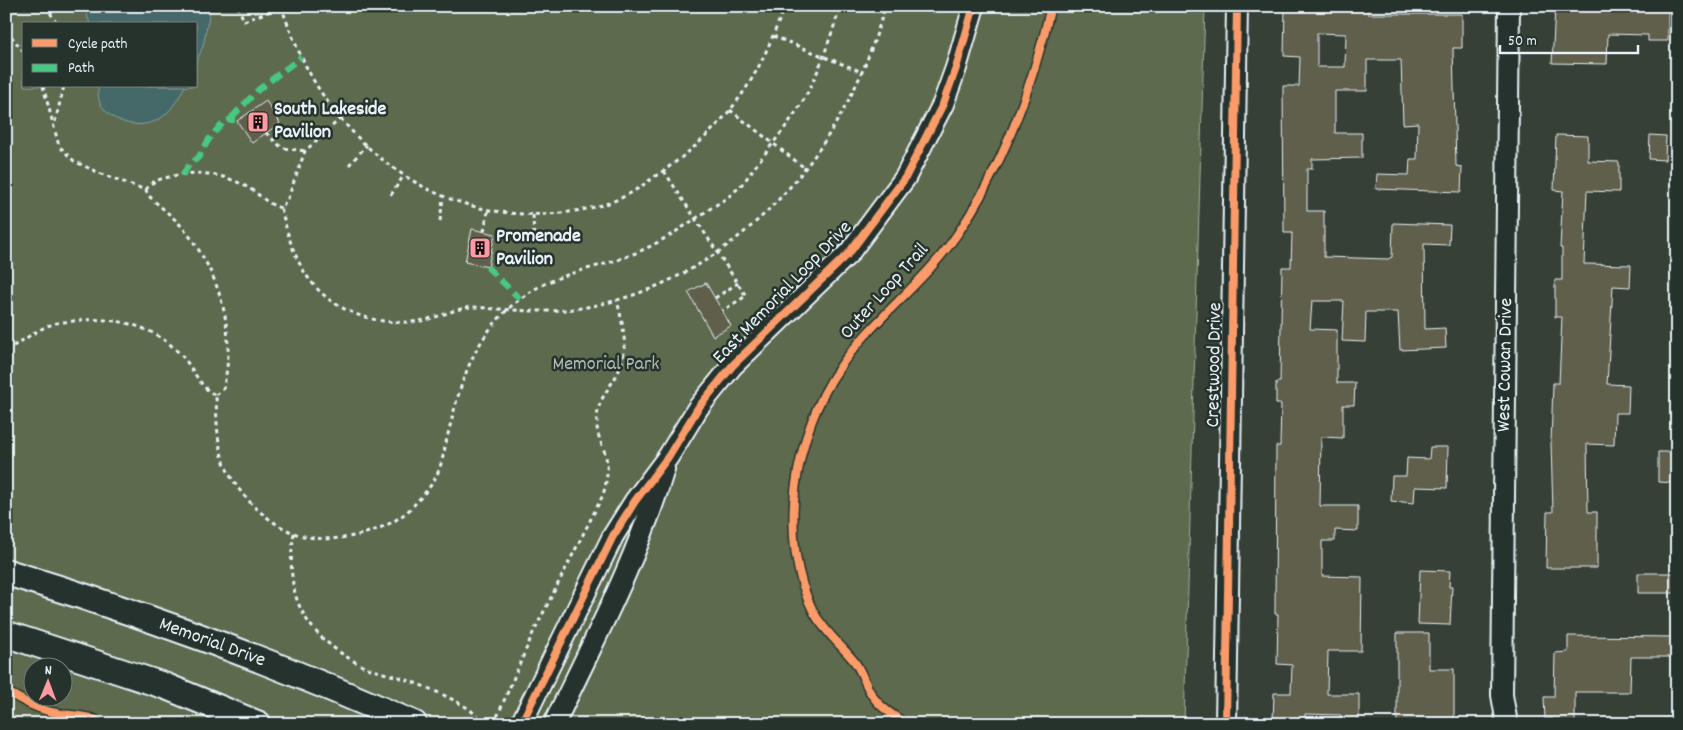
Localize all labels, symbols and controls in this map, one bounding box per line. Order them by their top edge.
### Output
legend [22,22,198,88]
scale bar [1500,22,1638,54]
text: 50 m [1508,31,1537,53]
text: Cycle path [68,34,128,56]
text: Path [68,58,94,80]
place label: South Lakeside Pavilion [274,96,386,147]
building icon: South Lakeside Pavilion [246,110,270,134]
street label: East Memorial Loop Drive [707,215,859,371]
place label: Promenade Pavilion [496,223,581,274]
building icon: Promenade Pavilion [468,236,492,260]
street label: Outer Loop Trail [834,237,936,346]
street label: West Cowan Drive [1491,298,1521,432]
street label: Crestwood Drive [1200,302,1230,428]
park label: Memorial Park [552,351,660,379]
street label: Memorial Drive [155,611,269,675]
north arrow [22,658,72,708]
text: N [45,661,52,681]

